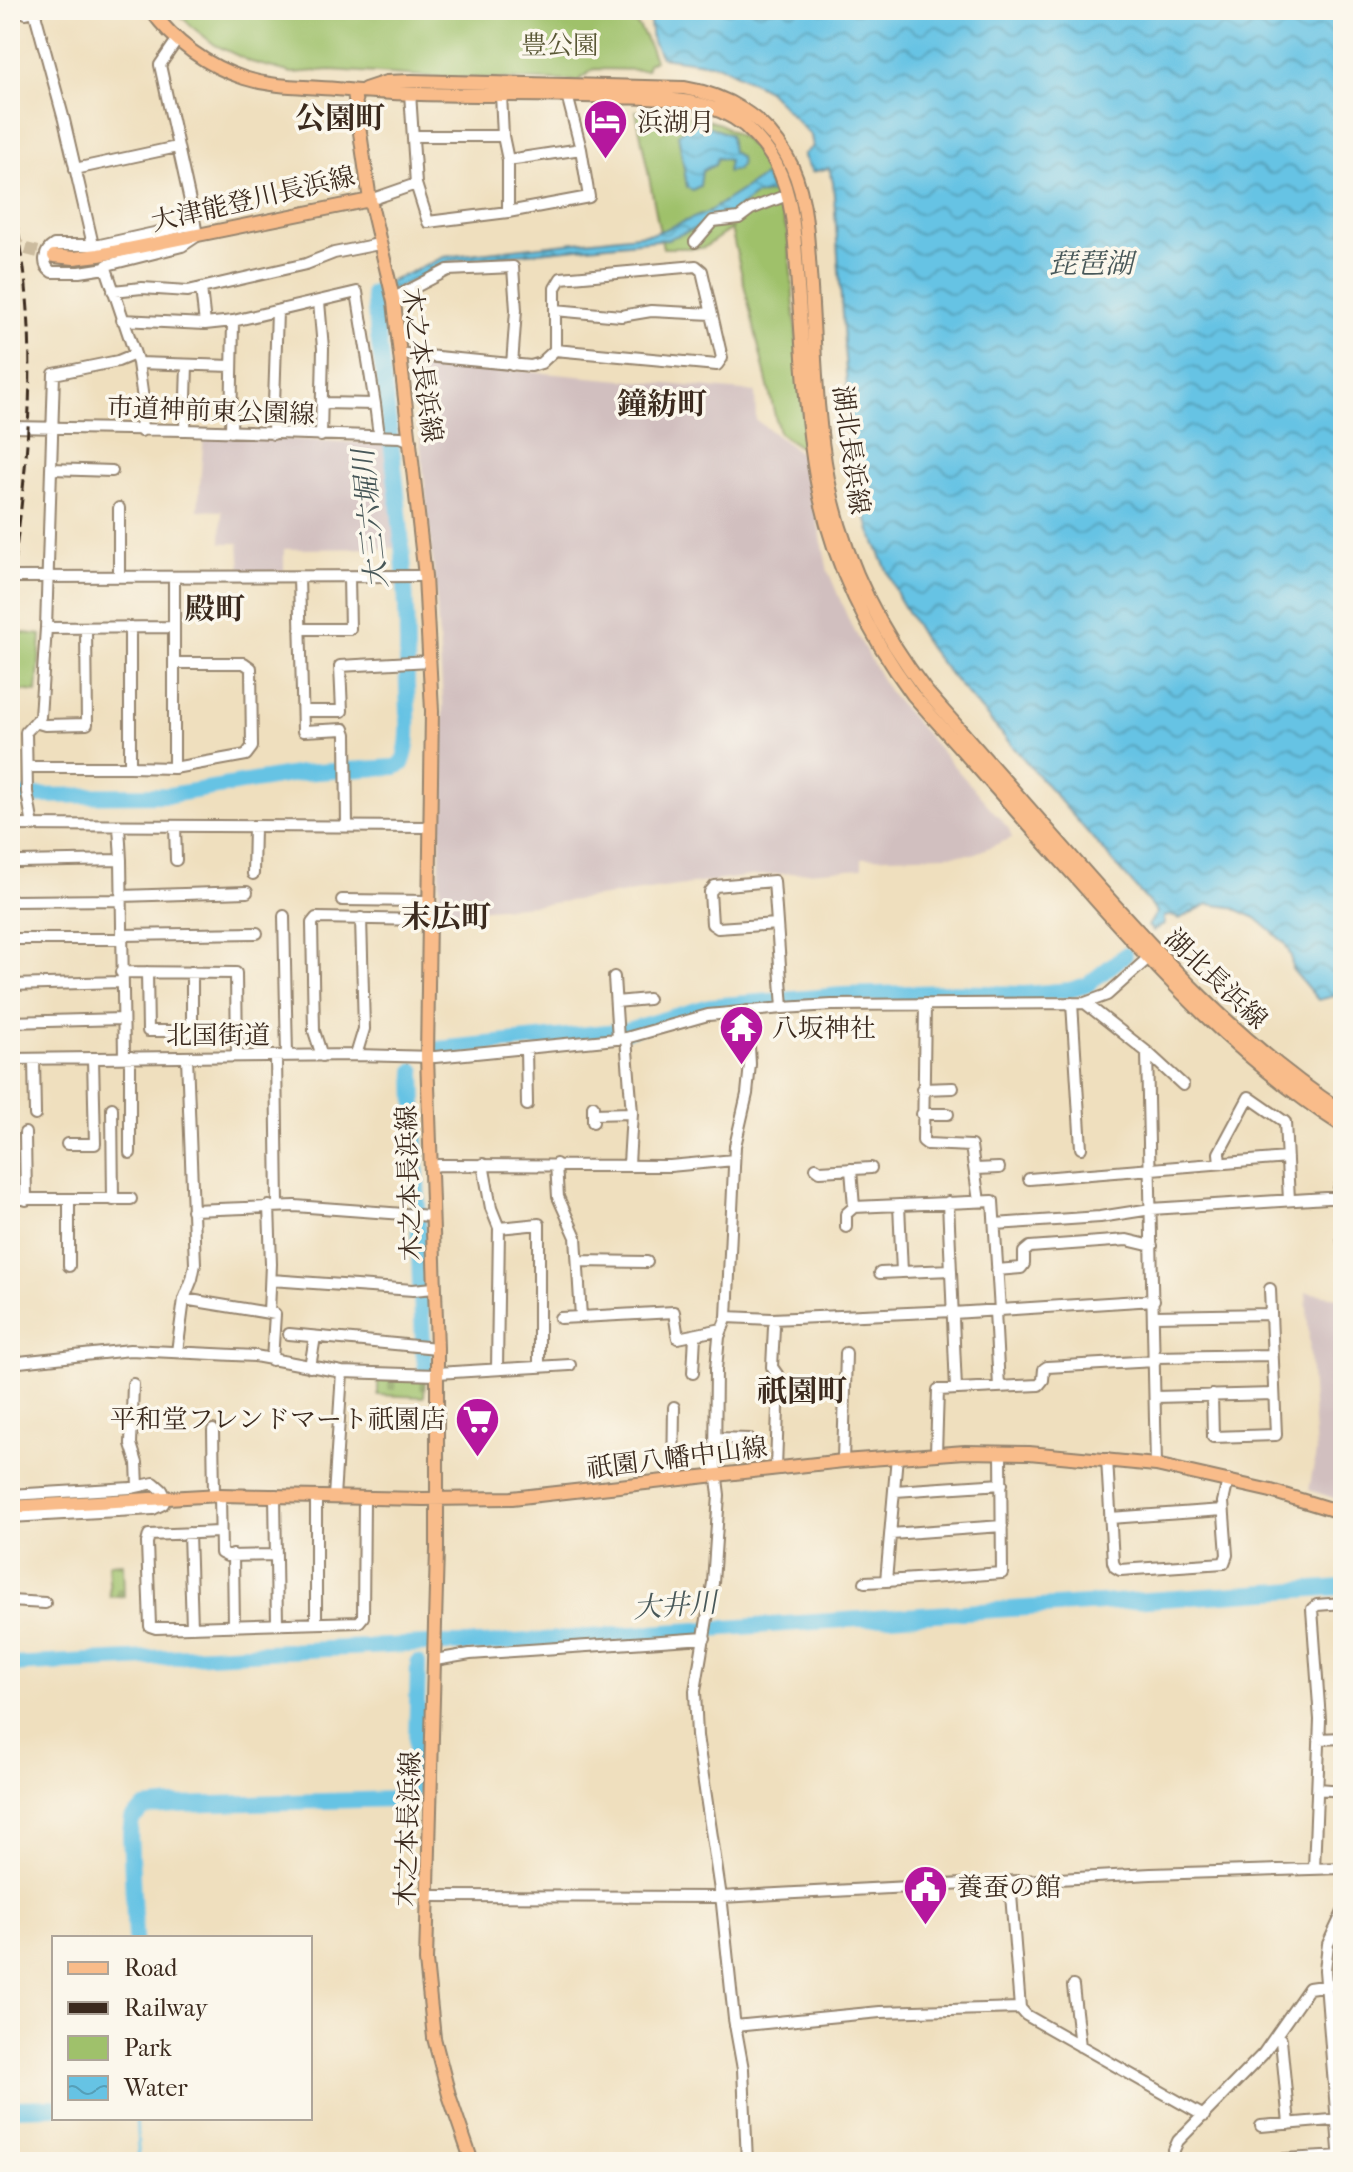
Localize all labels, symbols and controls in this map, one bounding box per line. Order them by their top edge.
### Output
park label: 豊公園 [521,30,599,61]
hotel icon: 浜湖月 [582,98,630,161]
district label: 公園町 [295,101,385,136]
place label: 浜湖月 [637,107,715,138]
street label: 大津能登川長浜線 [148,161,358,237]
water label: 琵琶湖 [1049,247,1138,280]
street label: 木之本長浜線 [396,286,448,444]
street label: 湖北長浜線 [827,383,875,517]
district label: 鐘紡町 [617,387,707,422]
street label: 市道神前東公園線 [107,392,315,430]
water label: 大三六堀川 [346,445,394,590]
district label: 殿町 [185,592,245,627]
district label: 末広町 [401,900,491,935]
street label: 湖北長浜線 [1158,923,1274,1035]
temple icon: 八坂神社 [717,1004,765,1067]
place label: 八坂神社 [772,1013,876,1044]
street label: 北国街道 [166,1020,270,1051]
street label: 木之本長浜線 [391,1104,427,1262]
district label: 祇園町 [757,1374,847,1409]
supermarket icon: 平和堂フレンドマート祇園店 [453,1395,501,1458]
place label: 平和堂フレンドマート祇園店 [110,1404,446,1435]
street label: 祇園八幡中山線 [585,1432,769,1484]
water label: 大井川 [632,1585,721,1624]
street label: 木之本長浜線 [390,1750,426,1908]
public building icon: 養蚕の館 [902,1863,950,1926]
place label: 養蚕の館 [957,1872,1061,1903]
legend [52,1936,312,2120]
text: Road [124,1954,178,1982]
text: Railway [124,1994,209,2022]
text: Park [124,2034,172,2062]
text: Water [123,2074,188,2102]

